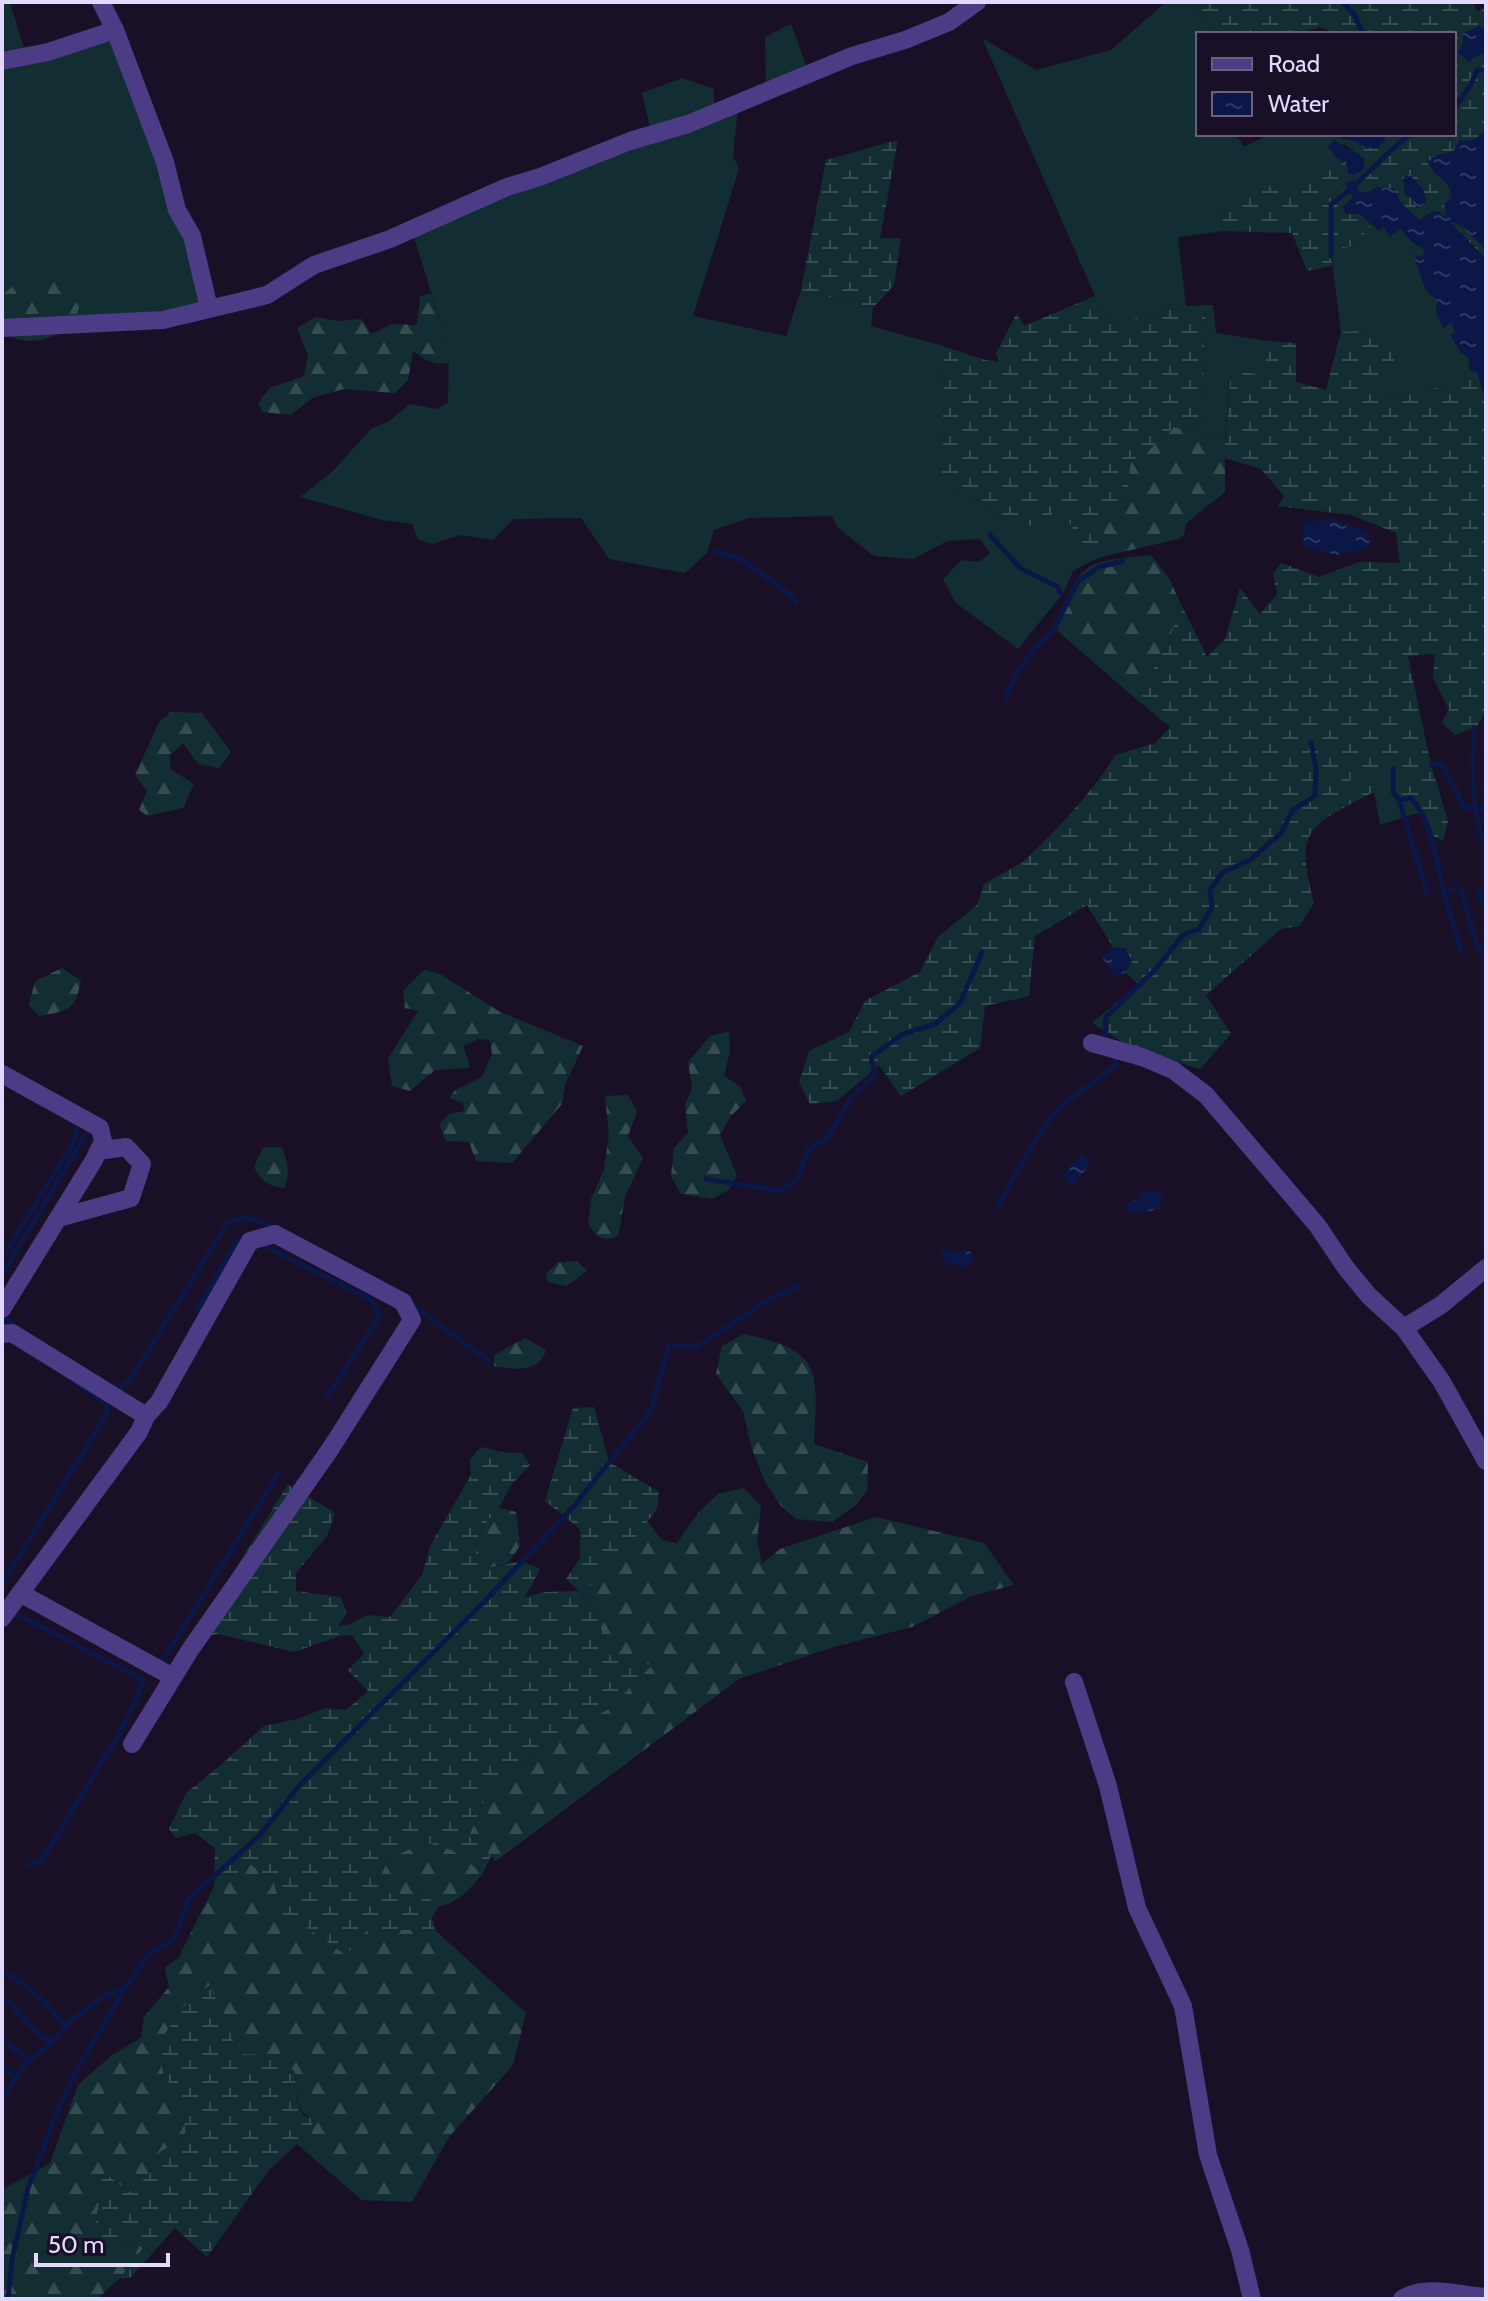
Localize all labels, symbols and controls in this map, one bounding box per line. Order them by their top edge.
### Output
legend [1196,32,1456,136]
text: Road [1268,49,1320,78]
text: Water [1268,89,1329,118]
scale bar [36,2217,168,2267]
text: 50 m [48,2230,104,2259]

